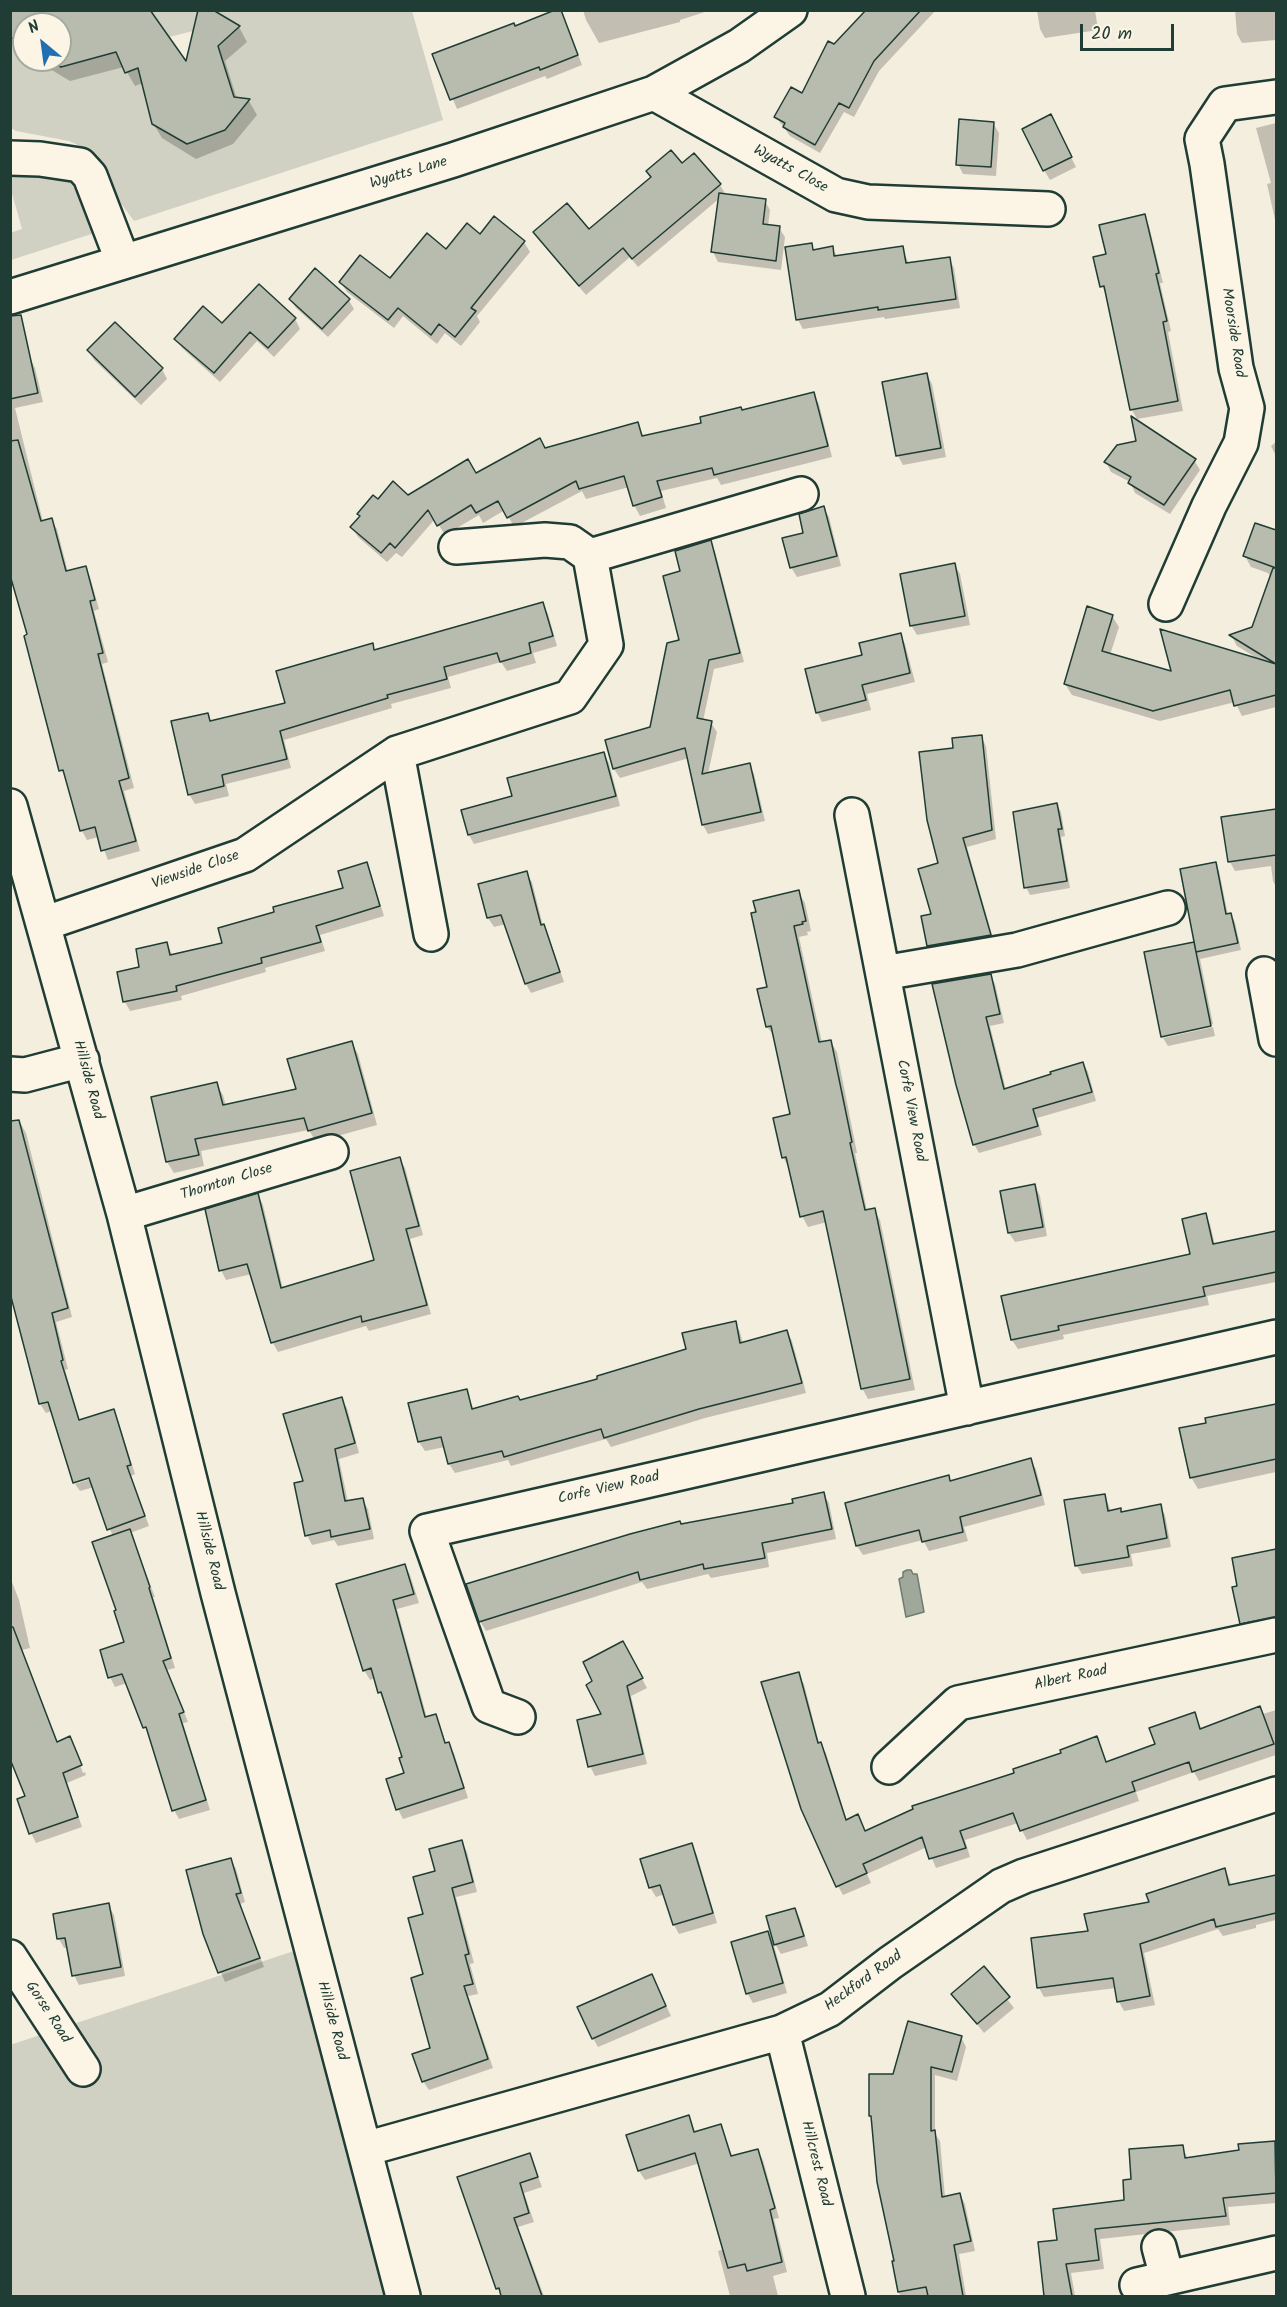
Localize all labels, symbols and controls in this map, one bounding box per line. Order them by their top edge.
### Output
north arrow [12,12,72,72]
scale bar [1083,12,1178,50]
text: N [24,14,44,41]
text: 20 m [1091,20,1132,49]
street label: Wyatts Close [750,142,830,198]
street label: Wyatts Lane [368,154,450,194]
street label: Moorside Road [1216,287,1248,379]
street label: Viewside Close [150,848,242,894]
street label: Hillside Road [68,1038,106,1122]
street label: Corfe View Road [891,1058,929,1164]
street label: Thornton Close [179,1161,275,1205]
street label: Corfe View Road [556,1469,662,1509]
street label: Hillside Road [189,1509,227,1593]
street label: Albert Road [1033,1662,1109,1696]
street label: Heckford Road [822,1948,906,2016]
street label: Gorse Road [20,1979,74,2047]
street label: Hillside Road [312,1979,350,2063]
street label: Hillcrest Road [796,2119,834,2209]

